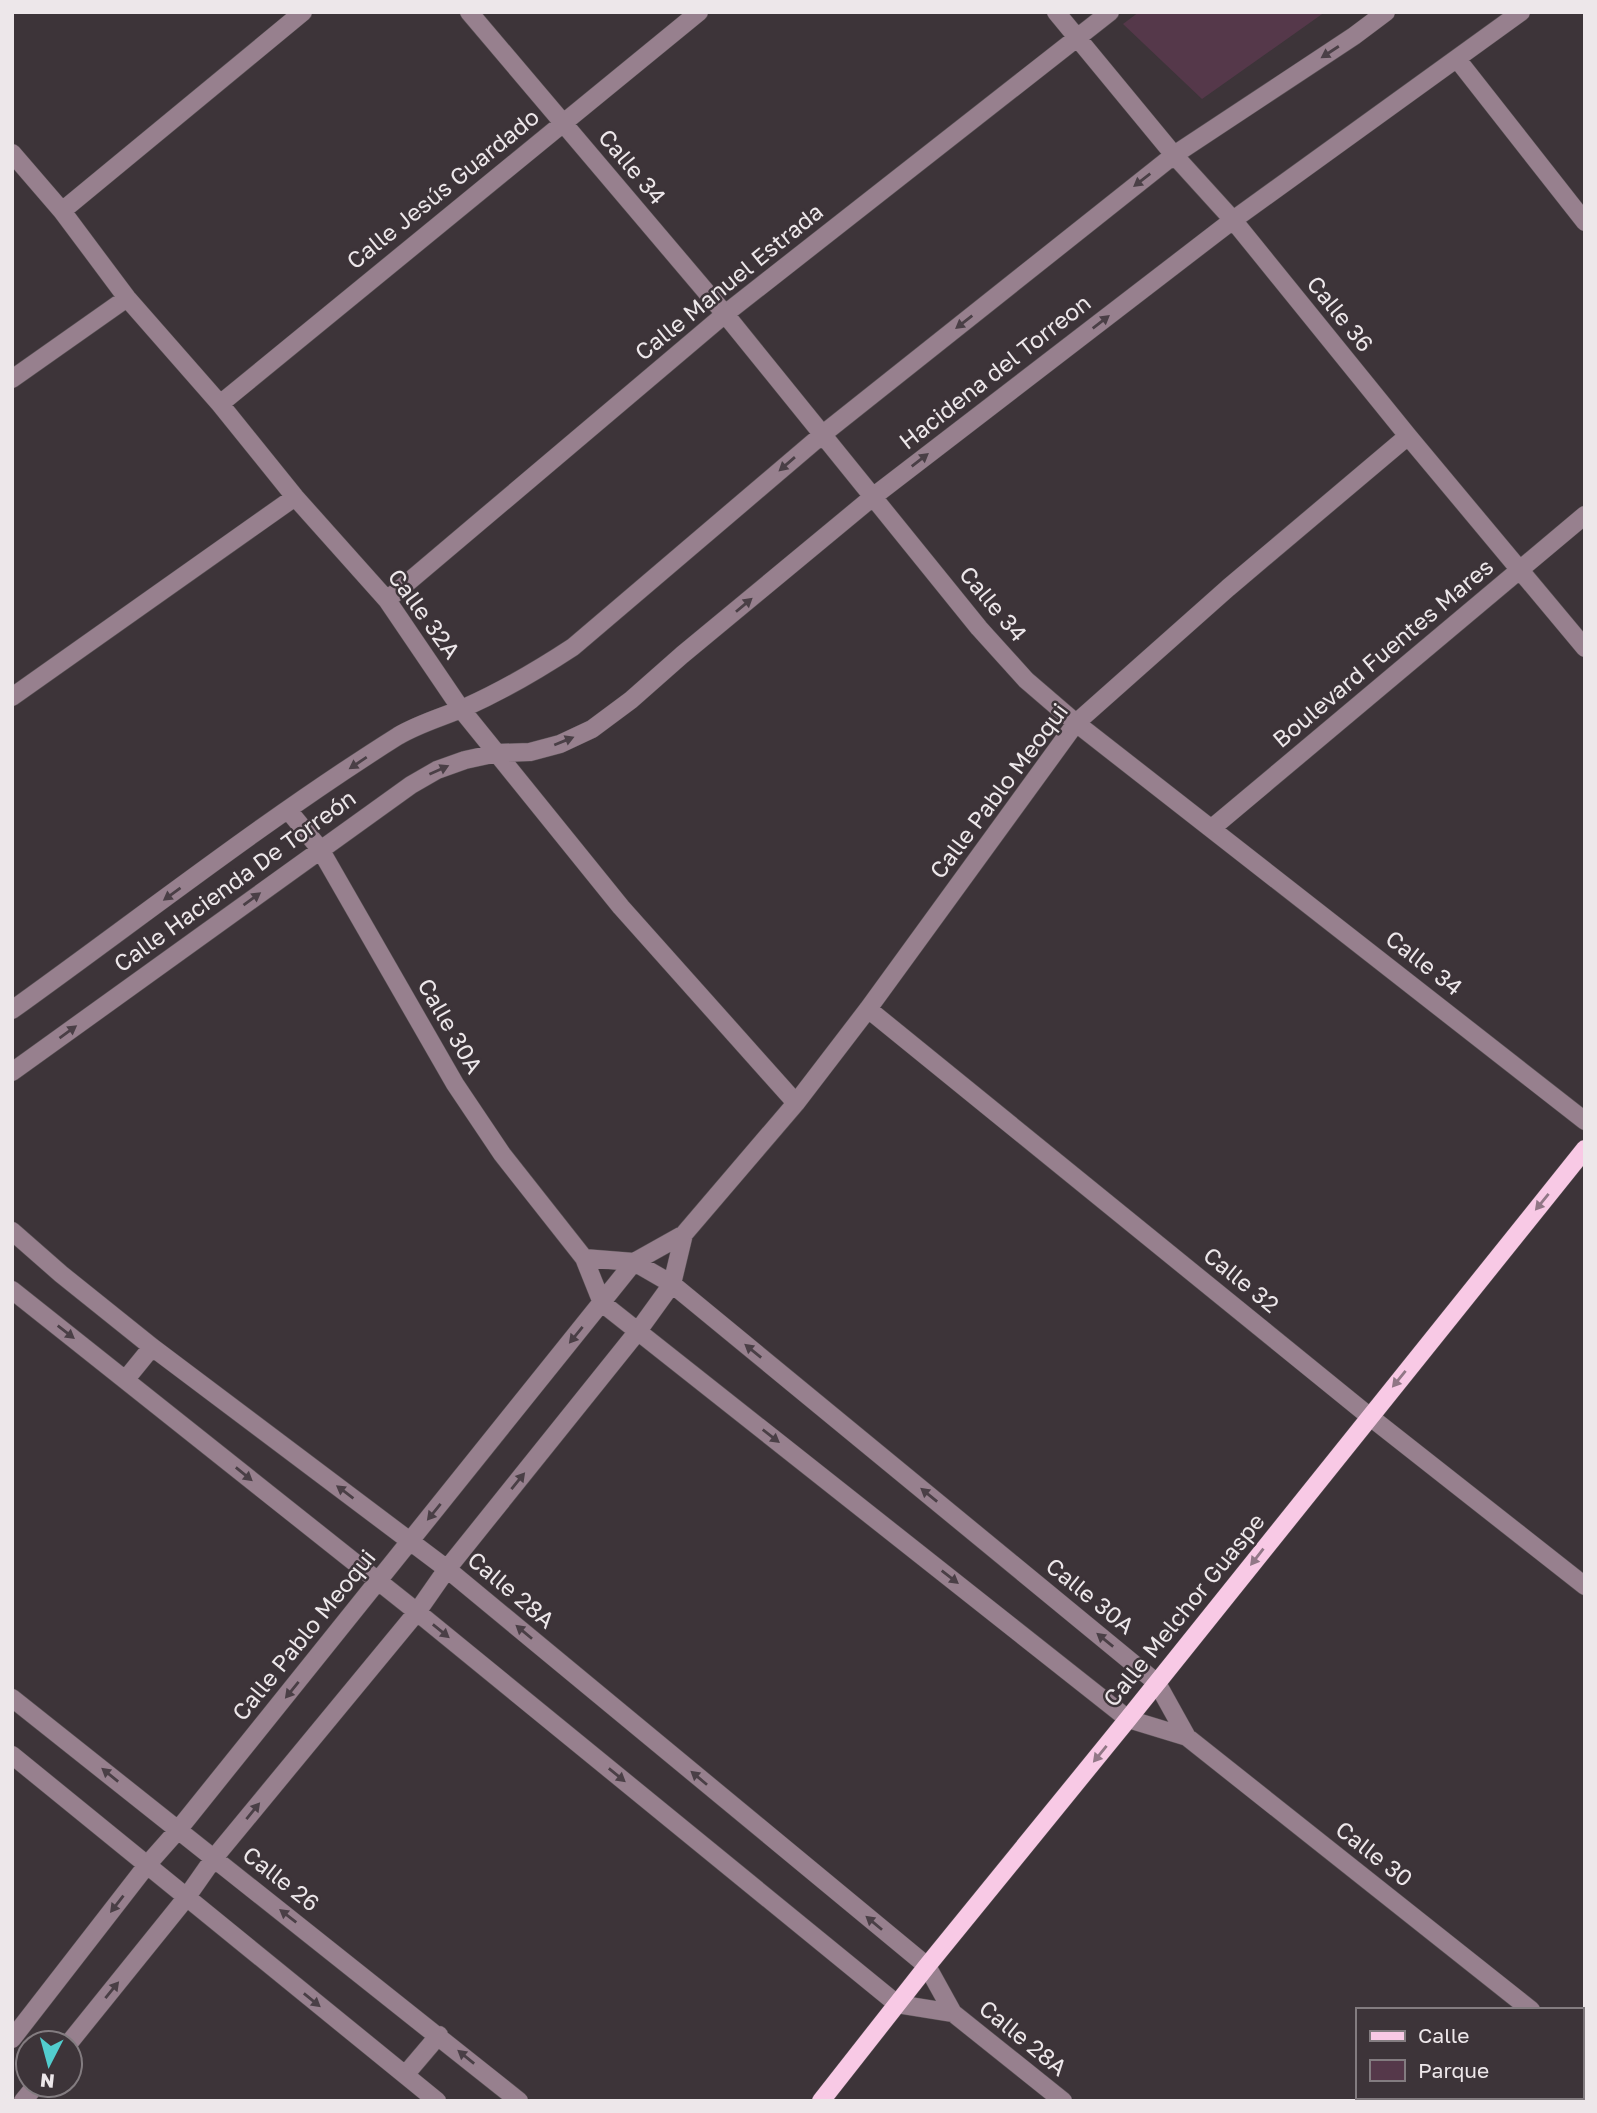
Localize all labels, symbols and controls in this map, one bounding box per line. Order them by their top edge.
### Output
one-way arrow [1321,45,1339,59]
street label: Calle Jesús Guardado [341,102,544,274]
street label: Calle 34 [593,123,672,210]
one-way arrow [1134,172,1151,187]
street label: Calle Manuel Estrada [629,197,828,366]
street label: Calle 36 [1302,270,1380,357]
street label: Hacidena del Torreon [893,288,1096,455]
one-way arrow [956,314,974,329]
one-way arrow [1091,314,1109,329]
one-way arrow [911,453,929,468]
one-way arrow [779,456,796,471]
street label: Boulevard Fuentes Mares [1266,552,1498,753]
street label: Calle 34 [954,560,1033,647]
street label: Calle 32A [383,563,467,664]
one-way arrow [735,597,753,612]
street label: Calle Pablo Meoqui [923,697,1073,883]
one-way arrow [554,736,575,747]
one-way arrow [348,757,368,770]
one-way arrow [429,764,449,776]
street label: Calle Hacienda De Torreón [108,783,361,977]
one-way arrow [163,887,181,901]
one-way arrow [243,892,261,906]
street label: Calle 34 [1381,924,1469,1001]
street label: Calle 30A [412,973,489,1078]
one-way arrow [58,1025,76,1040]
one-way arrow [1535,1194,1550,1211]
street label: Calle 32 [1198,1240,1285,1318]
one-way arrow [57,1324,75,1338]
one-way arrow [569,1326,584,1344]
one-way arrow [745,1343,763,1358]
one-way arrow [1392,1371,1407,1388]
one-way arrow [762,1429,780,1444]
one-way arrow [235,1466,253,1480]
one-way arrow [510,1472,525,1490]
one-way arrow [336,1485,354,1499]
one-way arrow [920,1488,937,1503]
one-way arrow [426,1503,441,1521]
street label: Calle Melchor Guaspe [1097,1507,1270,1712]
street label: Calle Pablo Meoqui [226,1543,381,1726]
street label: Calle 28A [462,1545,561,1634]
one-way arrow [1250,1549,1265,1566]
street label: Calle 30A [1041,1551,1140,1639]
one-way arrow [940,1570,958,1585]
one-way arrow [432,1623,449,1638]
one-way arrow [515,1625,533,1640]
one-way arrow [1096,1632,1114,1647]
one-way arrow [285,1681,299,1699]
one-way arrow [1093,1746,1108,1763]
one-way arrow [608,1767,625,1782]
one-way arrow [101,1768,119,1783]
one-way arrow [690,1770,708,1785]
one-way arrow [245,1803,260,1820]
street label: Calle 30 [1331,1814,1419,1892]
street label: Calle 26 [238,1840,325,1917]
one-way arrow [110,1895,124,1913]
one-way arrow [280,1909,297,1924]
one-way arrow [865,1915,883,1931]
one-way arrow [104,1981,119,1998]
one-way arrow [303,1992,321,2007]
street label: Calle 28A [974,1993,1073,2081]
legend [1356,2008,1583,2099]
text: Calle [1418,2022,1470,2048]
north arrow [14,2029,84,2099]
one-way arrow [458,2050,476,2065]
text: Parque [1418,2057,1489,2083]
text: N [39,2069,56,2094]

